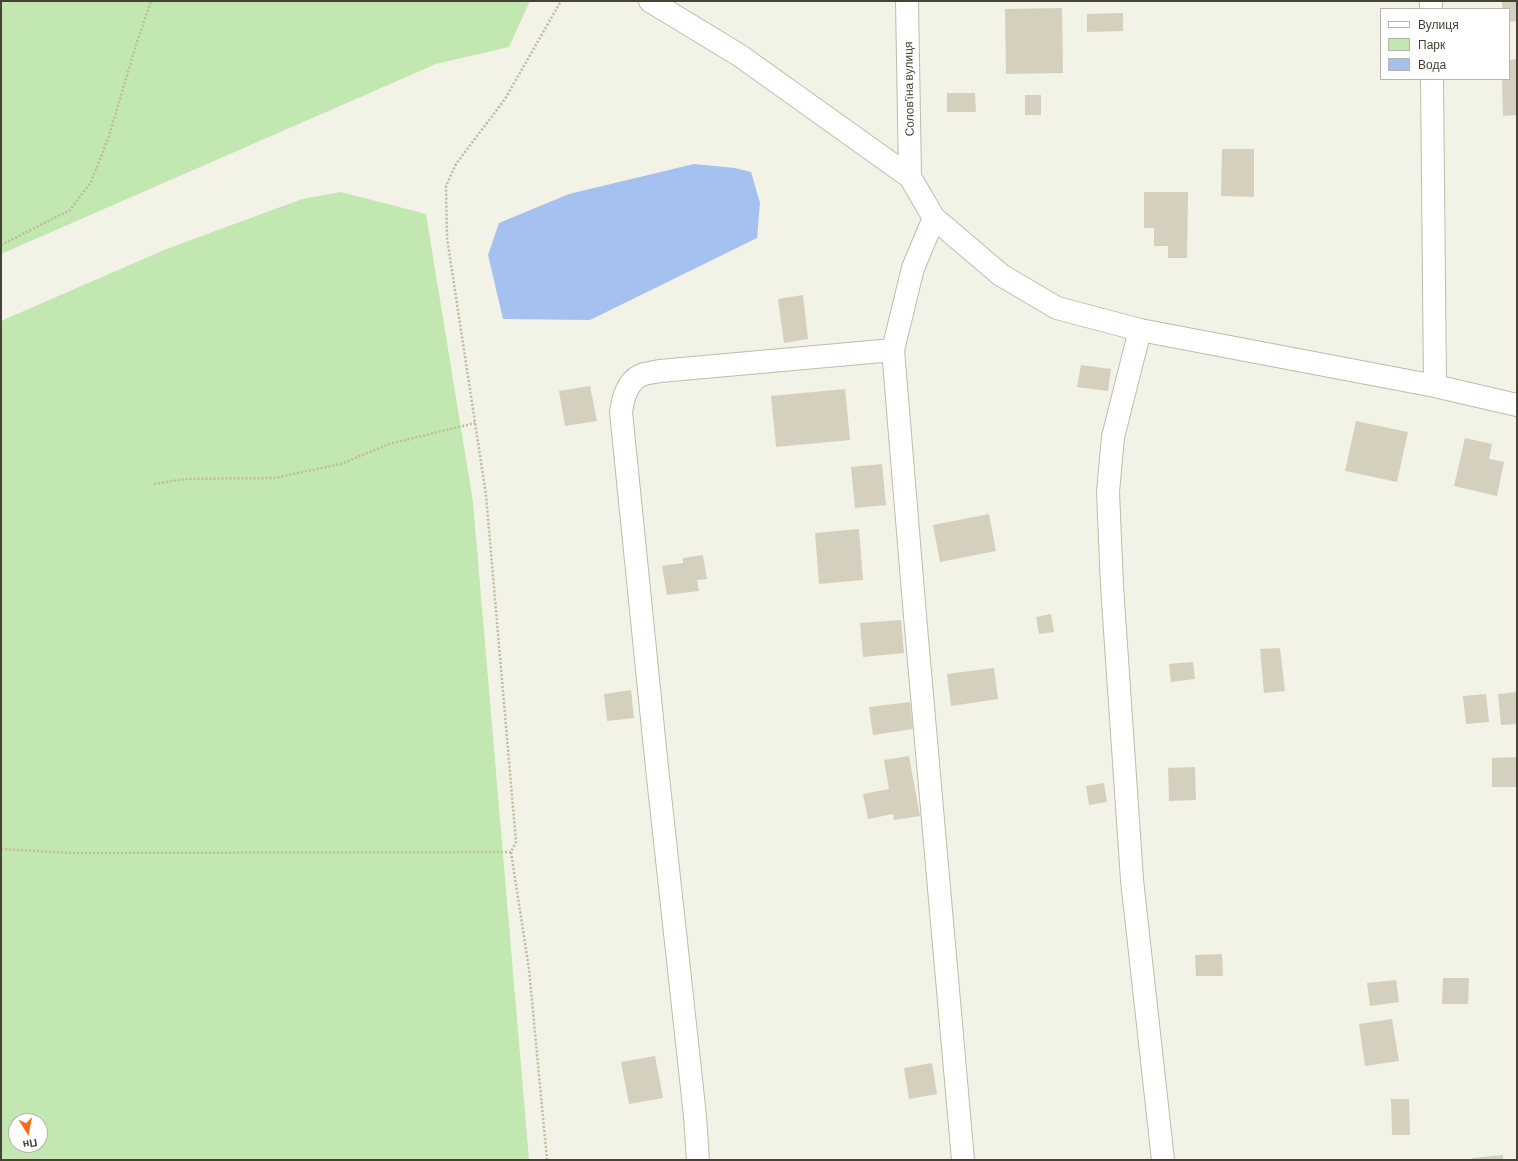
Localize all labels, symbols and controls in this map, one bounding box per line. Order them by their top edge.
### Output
legend [1380,8,1510,80]
text: Вулиця [1418,17,1459,31]
text: Парк [1418,37,1445,51]
street label: Соловʼїна вулиця [901,41,917,137]
text: Вода [1418,57,1446,71]
north arrow [8,1113,48,1153]
text: Пн [22,1137,39,1152]

